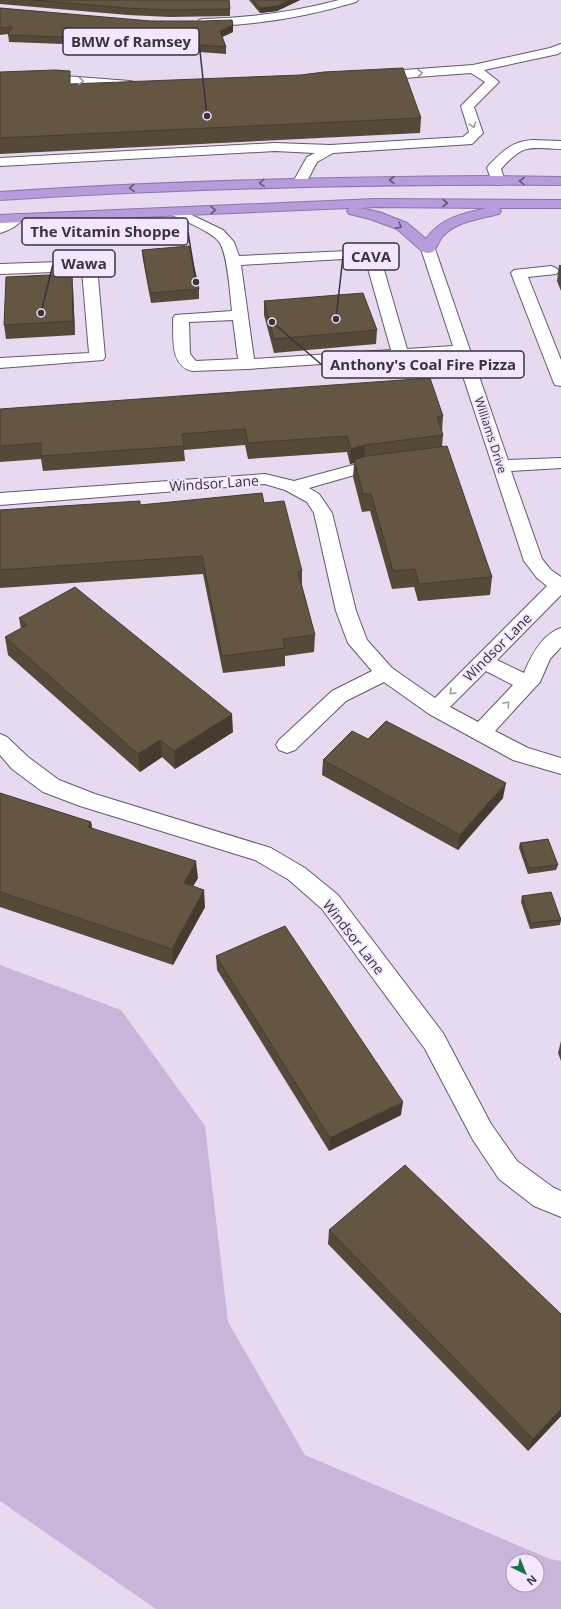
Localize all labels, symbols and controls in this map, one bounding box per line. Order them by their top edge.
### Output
callout: BMW of Ramsey [63,28,199,55]
text: BMW of Ramsey [71,31,192,51]
one-way arrow [417,68,423,77]
one-way arrow [78,76,84,85]
one-way arrow [468,121,477,128]
one-way arrow [389,176,395,184]
one-way arrow [519,177,525,185]
one-way arrow [259,178,265,187]
one-way arrow [129,184,135,192]
one-way arrow [442,199,448,207]
one-way arrow [210,205,216,214]
callout: The Vitamin Shoppe [22,218,188,245]
text: The Vitamin Shoppe [30,221,180,241]
one-way arrow [395,221,402,228]
callout: CAVA [343,243,399,270]
text: CAVA [351,246,392,266]
callout: Wawa [53,250,115,277]
text: Wawa [61,253,107,273]
callout: Anthony's Coal Fire Pizza [322,351,524,378]
text: Anthony's Coal Fire Pizza [330,354,516,374]
street label: Williams Drive [471,395,511,476]
street label: Windsor Lane [169,470,259,496]
street label: Windsor Lane [459,609,535,685]
one-way arrow [449,687,457,695]
one-way arrow [502,701,510,709]
street label: Windsor Lane [319,896,389,978]
north arrow [505,1553,545,1593]
text: N [524,1572,541,1589]

